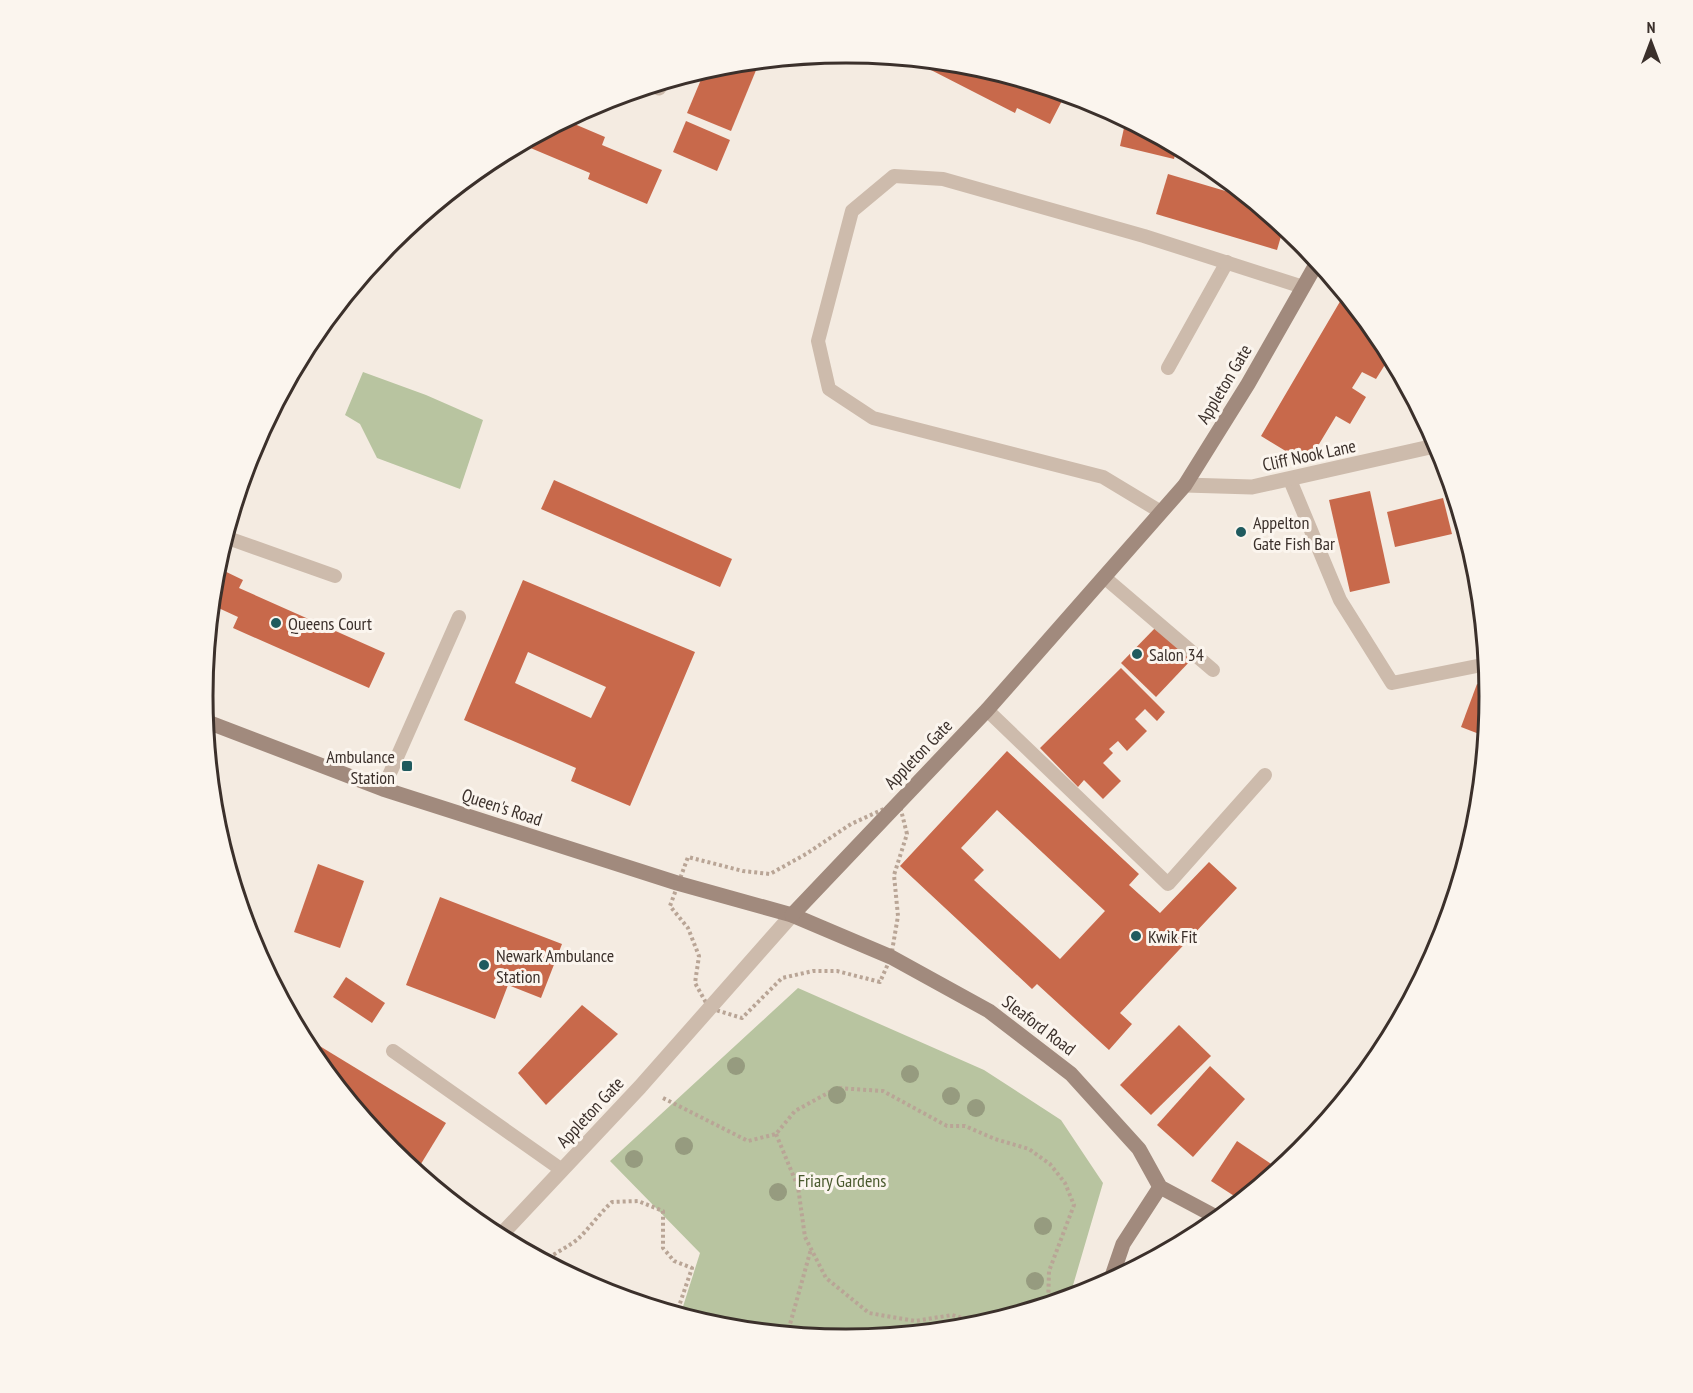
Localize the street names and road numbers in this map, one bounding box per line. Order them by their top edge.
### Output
street label: Appleton Gate [1191,340,1257,428]
street label: Cliff Nook Lane [1260,434,1358,476]
street label: Appleton Gate [879,714,957,794]
street label: Queen's Road [459,783,545,831]
street label: Sleaford Road [998,990,1080,1060]
street label: Appleton Gate [551,1072,629,1152]

